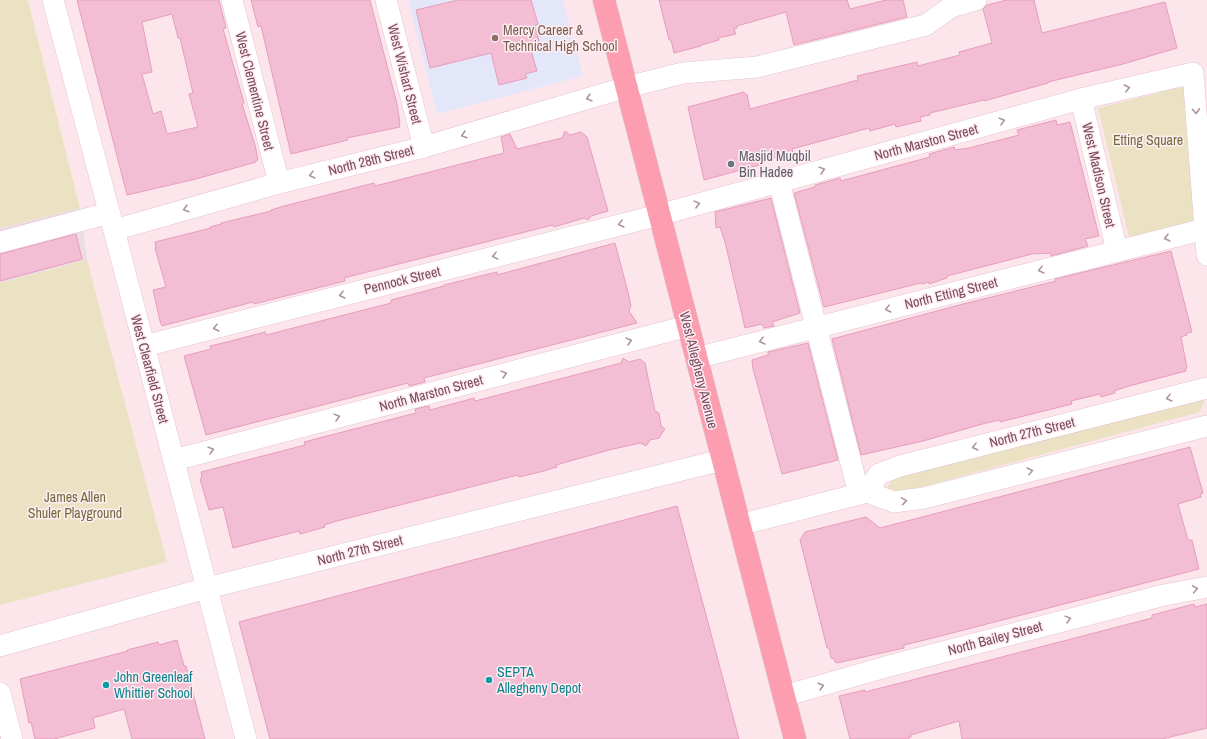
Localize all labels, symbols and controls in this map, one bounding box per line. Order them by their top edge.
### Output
place label: Mercy Career & Technical High School [503,21,617,55]
street label: West Wishart Street [384,22,426,126]
street label: West Clementine Street [232,30,278,152]
marker: Mercy Career & Technical High School [490,33,500,43]
one-way arrow [1124,85,1131,93]
one-way arrow [586,93,593,102]
one-way arrow [1191,108,1200,114]
one-way arrow [998,117,1005,126]
street label: North Marston Street [872,120,980,164]
street label: West Madison Street [1078,121,1120,229]
one-way arrow [461,130,468,139]
park label: Etting Square [1113,131,1183,149]
street label: North 28th Street [326,141,416,179]
place label: Masjid Muqbil Bin Hadee [739,147,810,181]
marker: Masjid Muqbil Bin Hadee [726,159,736,169]
one-way arrow [818,166,825,175]
one-way arrow [308,170,315,179]
one-way arrow [693,200,700,209]
one-way arrow [183,204,190,213]
one-way arrow [618,219,625,228]
one-way arrow [1164,234,1170,242]
one-way arrow [492,252,499,260]
street label: Pennock Street [362,262,442,298]
one-way arrow [1038,266,1044,274]
street label: North Etting Street [903,273,999,313]
one-way arrow [339,291,346,299]
one-way arrow [885,305,891,313]
street label: West Allegheny Avenue [676,309,722,431]
street label: West Clearfield Street [127,313,173,425]
one-way arrow [213,323,220,331]
one-way arrow [759,337,765,345]
one-way arrow [626,338,633,346]
one-way arrow [500,370,507,379]
street label: North Marston Street [377,371,485,415]
one-way arrow [1166,393,1172,401]
street label: North 27th Street [987,413,1077,451]
one-way arrow [334,414,340,422]
one-way arrow [972,442,978,450]
one-way arrow [208,446,215,455]
one-way arrow [1027,467,1034,475]
park label: James Allen Shuler Playground [28,488,122,522]
one-way arrow [901,497,907,506]
street label: North 27th Street [315,531,405,569]
one-way arrow [1192,585,1198,594]
one-way arrow [1065,615,1072,624]
street label: North Bailey Street [946,617,1044,659]
place label: SEPTA Allegheny Depot [496,663,581,697]
place label: John Greenleaf Whittier School [114,668,193,702]
marker: SEPTA Allegheny Depot [484,675,494,685]
marker: John Greenleaf Whittier School [101,680,111,690]
one-way arrow [818,682,824,690]

